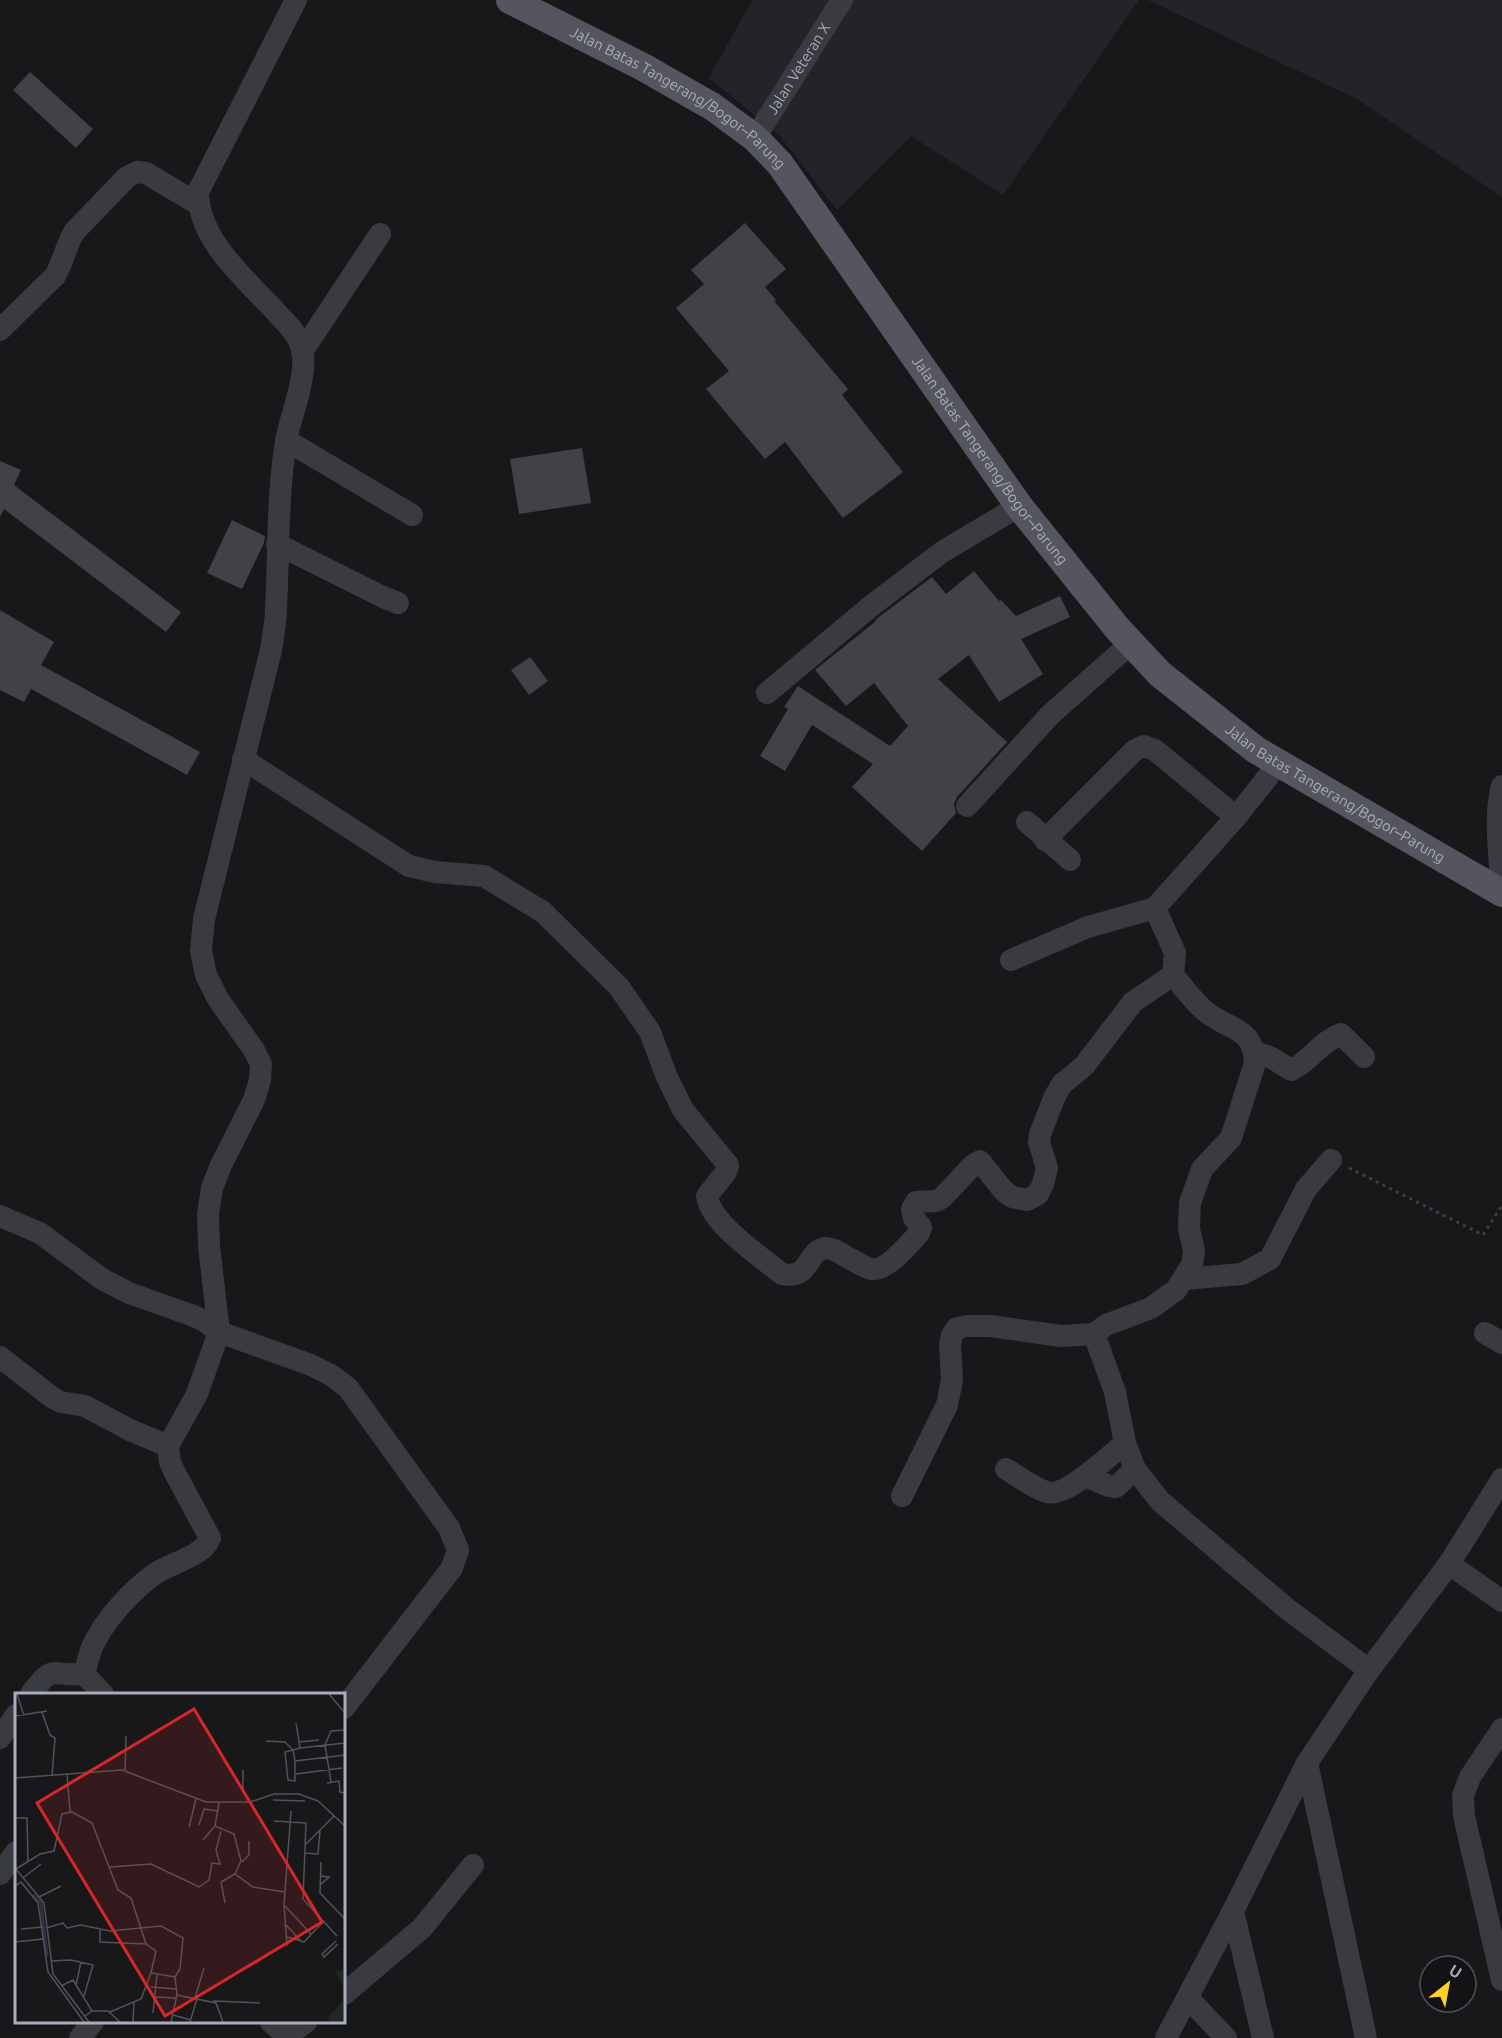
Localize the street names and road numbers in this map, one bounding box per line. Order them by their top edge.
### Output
street label: Jalan Veteran X [763,19,833,117]
street label: Jalan Batas Tangerang/Bogor–Parung [567,23,789,172]
street label: Jalan Batas Tangerang/Bogor–Parung [909,353,1072,568]
street label: Jalan Batas Tangerang/Bogor–Parung [1222,720,1448,866]

